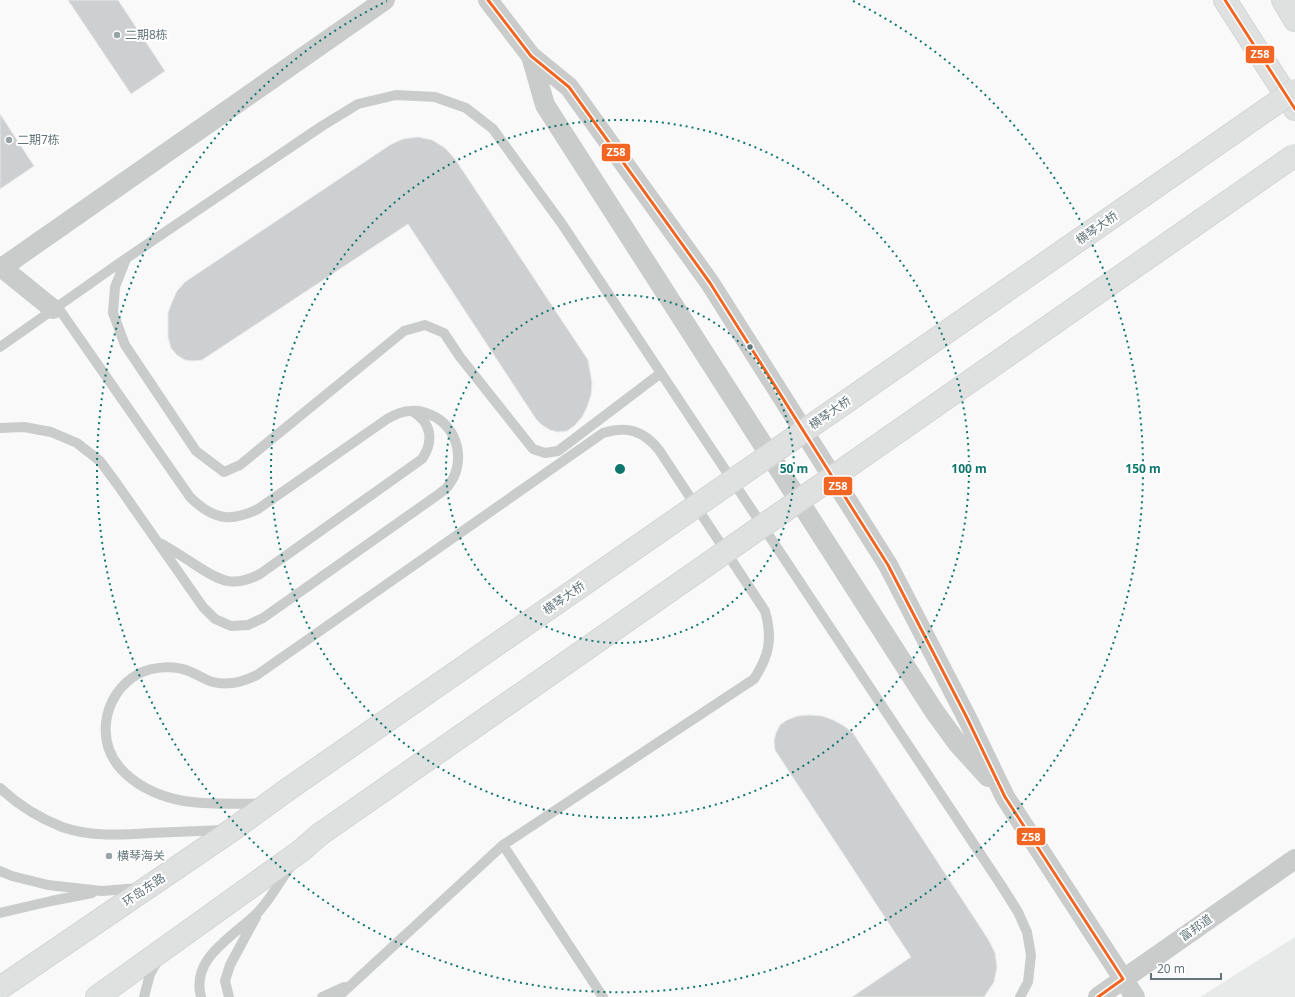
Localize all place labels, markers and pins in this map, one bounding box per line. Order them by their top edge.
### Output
place label: 二期8栋 [125,26,168,43]
marker: 二期8栋 [112,30,122,40]
place label: 二期7栋 [17,131,60,148]
marker: 二期7栋 [4,135,14,145]
unlabelled marker [745,342,755,352]
centre of rings [613,462,627,476]
place label: 横琴海关 [117,847,165,864]
marker: 横琴海关 [104,851,114,861]

